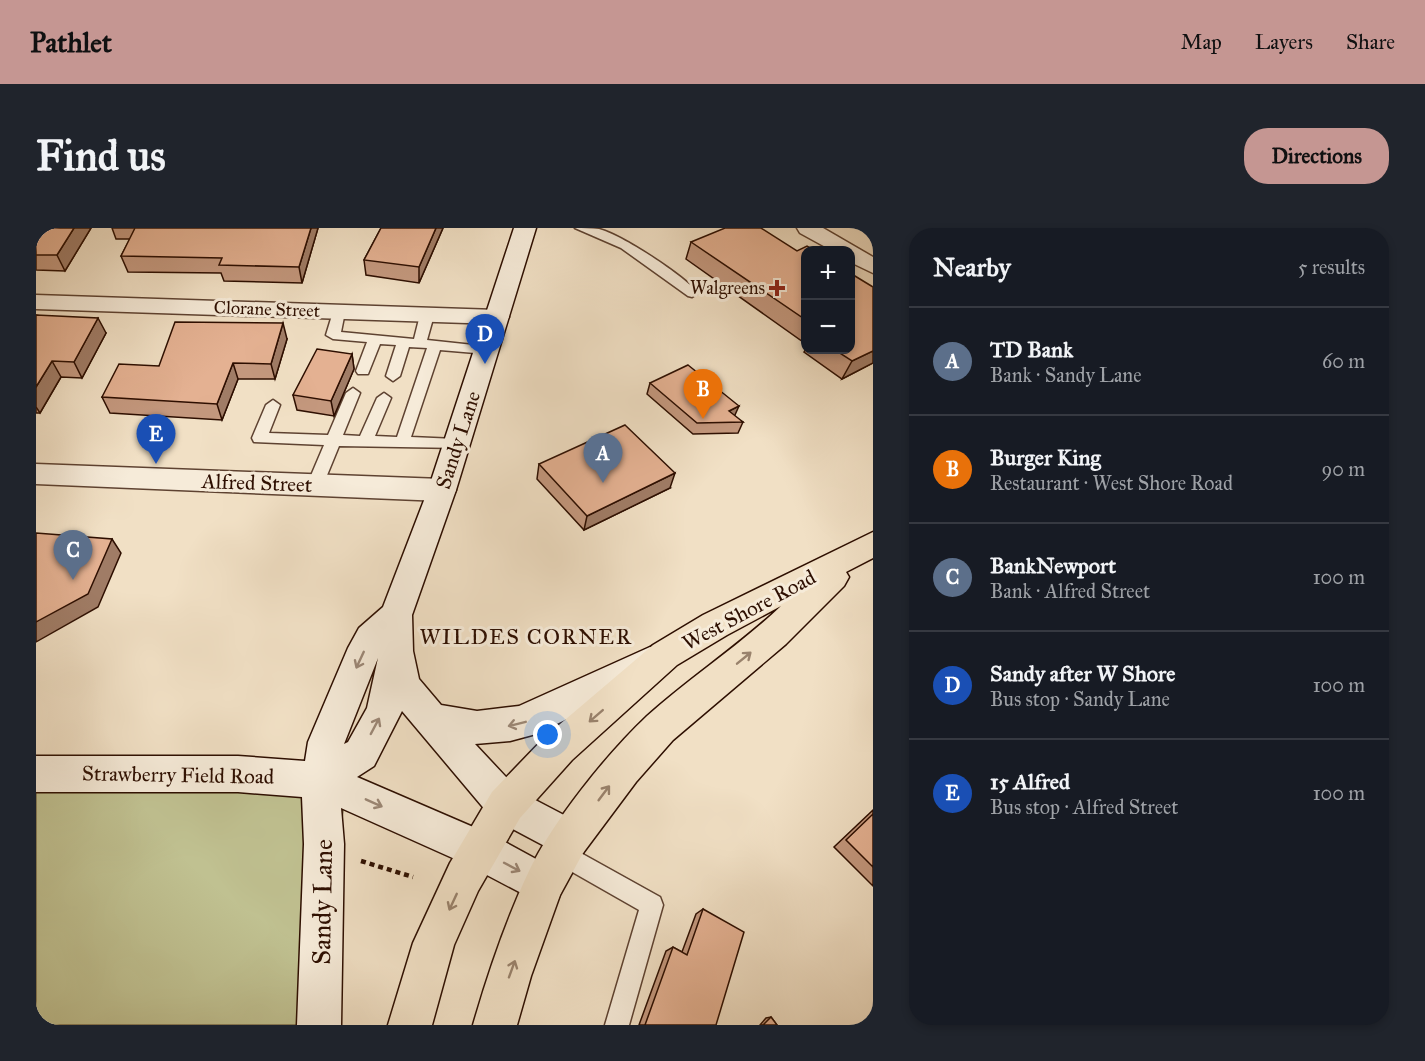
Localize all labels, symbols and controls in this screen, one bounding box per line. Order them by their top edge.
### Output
text: Pathlet [30,25,112,60]
text: Map [1181,29,1222,55]
text: Layers [1255,29,1313,55]
text: Share [1346,29,1395,55]
button: Directions [1244,128,1389,184]
text: Find us [36,130,166,182]
map controls [801,246,855,354]
button: + [801,246,855,300]
text: Nearby [933,251,1011,283]
text: 5 results [1298,255,1365,279]
place label: Walgreens [690,277,765,300]
marker: Walgreens [770,281,784,295]
street label: Clorane Street [213,296,321,322]
button: − [801,300,855,354]
pin: D [466,314,504,364]
text: TD Bank [990,336,1073,363]
text: A [946,349,959,373]
text: 60 m [1322,349,1365,373]
text: Bank · Sandy Lane [990,363,1141,387]
pin: B [684,370,722,419]
street label: Sandy Lane [430,387,486,492]
pin: E [136,414,176,464]
pin: A [584,434,622,483]
text: Burger King [990,444,1101,471]
text: B [946,457,959,481]
text: 90 m [1322,457,1365,481]
street label: Alfred Street [200,468,313,498]
text: Restaurant · West Shore Road [990,471,1233,495]
pin: C [54,530,93,580]
text: BankNewport [990,552,1116,579]
street label: West Shore Road [678,564,821,656]
text: C [946,565,959,589]
text: 100 m [1313,565,1365,589]
text: Bank · Alfred Street [990,579,1150,603]
district label: WILDES CORNER [419,623,633,650]
one-way arrow [353,650,365,668]
one-way arrow [736,652,752,665]
text: Sandy after W Shore [990,660,1175,687]
text: D [945,673,960,697]
text: 100 m [1313,673,1365,697]
text: Bus stop · Sandy Lane [990,687,1170,711]
one-way arrow [589,709,604,723]
one-way arrow [370,718,381,736]
one-way arrow [508,718,527,730]
your location [533,720,562,749]
street label: Strawberry Field Road [82,760,275,790]
text: 15 Alfred [990,768,1070,795]
text: E [945,781,960,805]
text: 100 m [1313,781,1365,805]
one-way arrow [598,785,611,801]
text: Bus stop · Alfred Street [990,795,1178,819]
one-way arrow [364,798,382,810]
street label: Sandy Lane [305,839,339,965]
one-way arrow [502,862,520,873]
one-way arrow [447,892,458,910]
one-way arrow [508,960,519,979]

